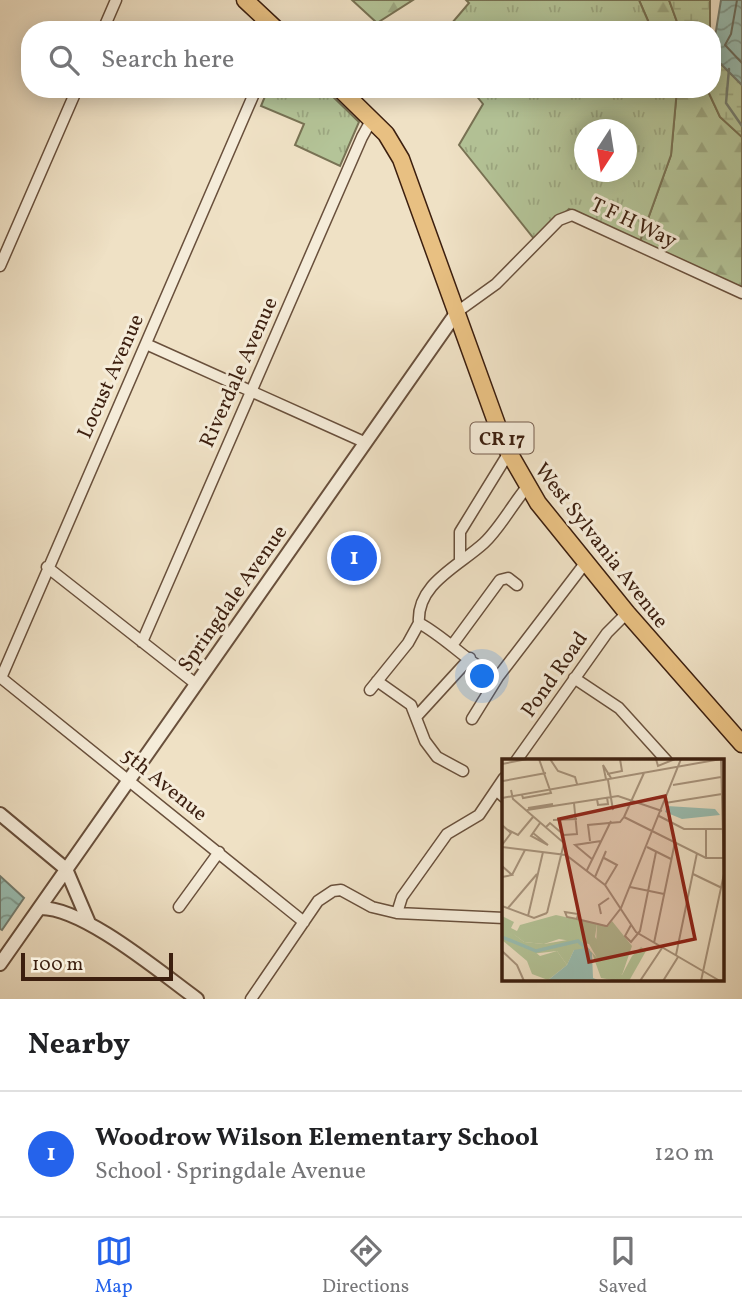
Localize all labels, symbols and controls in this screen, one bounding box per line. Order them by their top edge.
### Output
search box [21,21,721,98]
icon: search [45,41,83,79]
text: Search here [101,42,234,78]
north arrow [574,119,637,182]
street label: T F H Way [586,191,682,256]
street label: Riverdale Avenue [193,293,286,452]
street label: Locust Avenue [71,310,152,443]
road number: CR 17 [470,422,534,453]
street label: West Sylvania Avenue [527,457,675,635]
street label: Springdale Avenue [172,519,295,678]
pin: 1 [331,532,377,584]
street label: Pond Road [515,626,595,724]
your location [465,659,499,693]
street label: 5th Avenue [115,742,213,829]
inset map [502,759,724,982]
scale bar [21,950,173,982]
text: 100 m [32,952,83,978]
text: Nearby [28,1024,130,1066]
text: Woodrow Wilson Elementary School [95,1120,539,1156]
text: 1 [46,1138,56,1170]
text: 120 m [654,1138,714,1170]
text: School · Springdale Avenue [95,1156,366,1188]
tab: Map [95,1232,133,1300]
tab: Directions [322,1232,409,1300]
tab: Saved [598,1232,647,1300]

